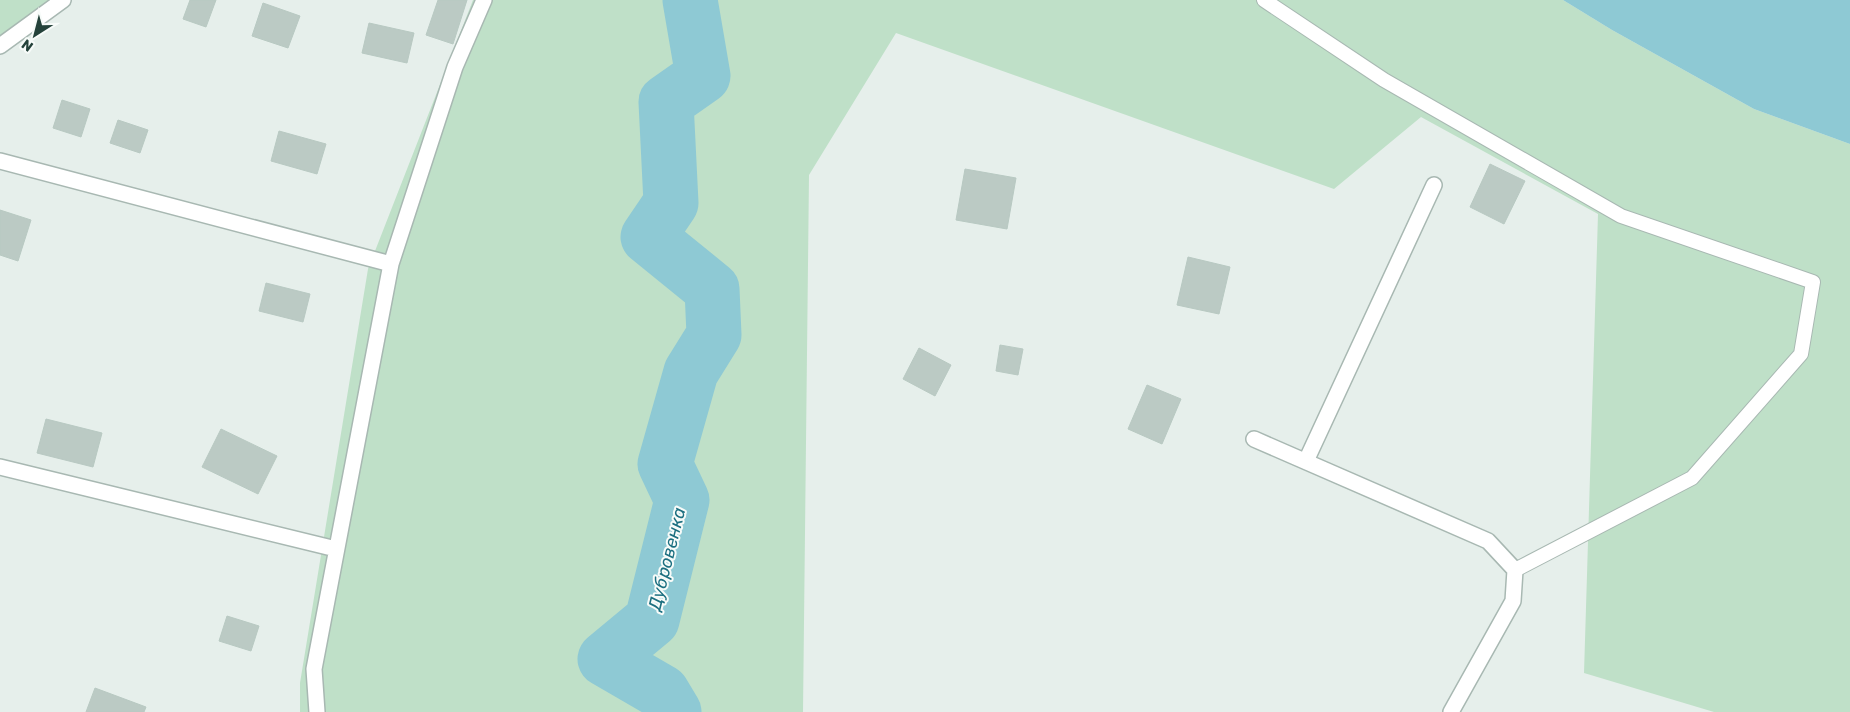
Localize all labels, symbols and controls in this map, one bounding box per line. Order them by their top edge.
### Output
north arrow [10,10,60,60]
text: N [19,35,37,55]
water label: Дубровенка [643,505,691,615]

